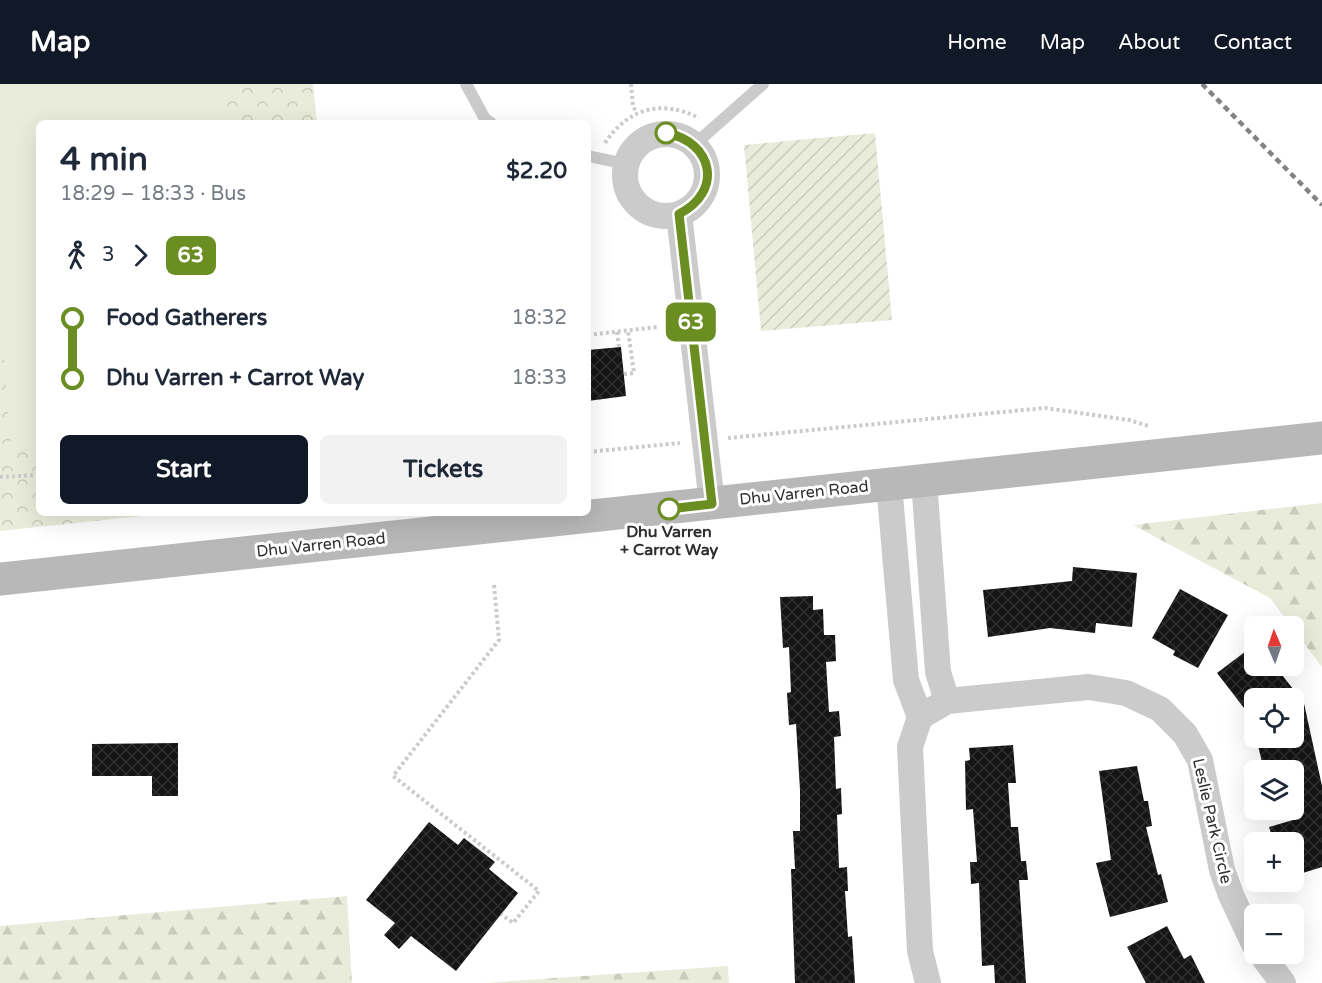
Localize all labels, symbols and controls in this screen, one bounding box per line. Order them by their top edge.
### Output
text: Map [30,25,90,59]
text: Home [947,30,1007,55]
text: Map [1040,30,1085,55]
text: About [1118,30,1180,55]
text: Contact [1213,30,1292,55]
unlabelled marker [655,122,677,144]
text: 4 min [60,140,148,179]
text: $2.20 [506,158,567,184]
text: 18:29 – 18:33 · Bus [60,182,246,206]
icon: walk [60,239,93,272]
icon: forward [124,239,157,272]
text: 3 [102,243,115,267]
text: 63 [178,243,204,268]
line badge: 63 [664,302,718,342]
text: Food Gatherers [106,305,267,331]
text: 18:32 [512,306,567,330]
text: 63 [678,310,704,335]
text: Dhu Varren + Carrot Way [106,365,364,391]
text: 18:33 [512,366,567,390]
button: Start [60,435,308,504]
button: Tickets [320,435,567,504]
street label: Dhu Varren Road [738,476,870,510]
marker: Dhu Varren + Carrot Way [658,498,680,520]
place label: Dhu Varren + Carrot Way [620,522,718,560]
street label: Dhu Varren Road [255,528,387,562]
north arrow [1244,616,1304,676]
map controls [1244,616,1304,964]
button: locate [1244,688,1304,748]
street label: Leslie Park Circle [1188,756,1236,886]
button: layers [1244,760,1304,820]
button: + [1244,832,1304,892]
button: − [1244,904,1304,964]

